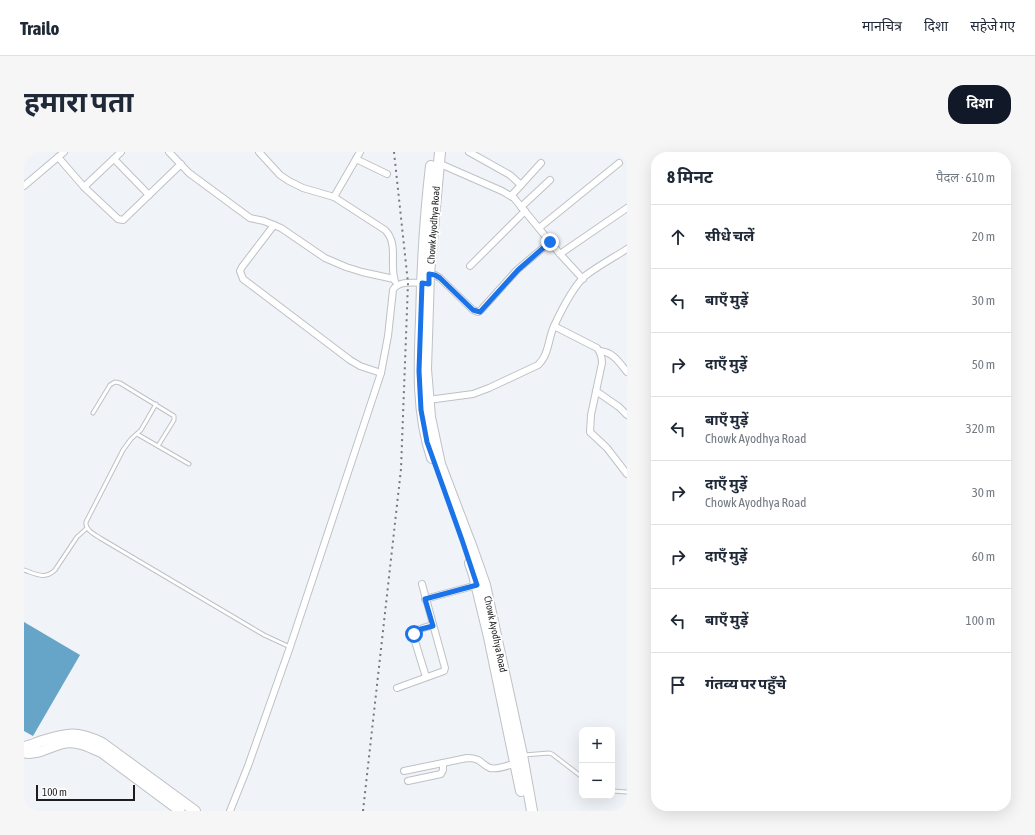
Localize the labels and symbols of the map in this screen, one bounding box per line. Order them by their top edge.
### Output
street label: Chowk Ayodhya Road [425,185,442,264]
route end [541,233,559,251]
street label: Chowk Ayodhya Road [482,595,509,674]
route start [405,625,423,643]
scale bar [36,783,135,802]

